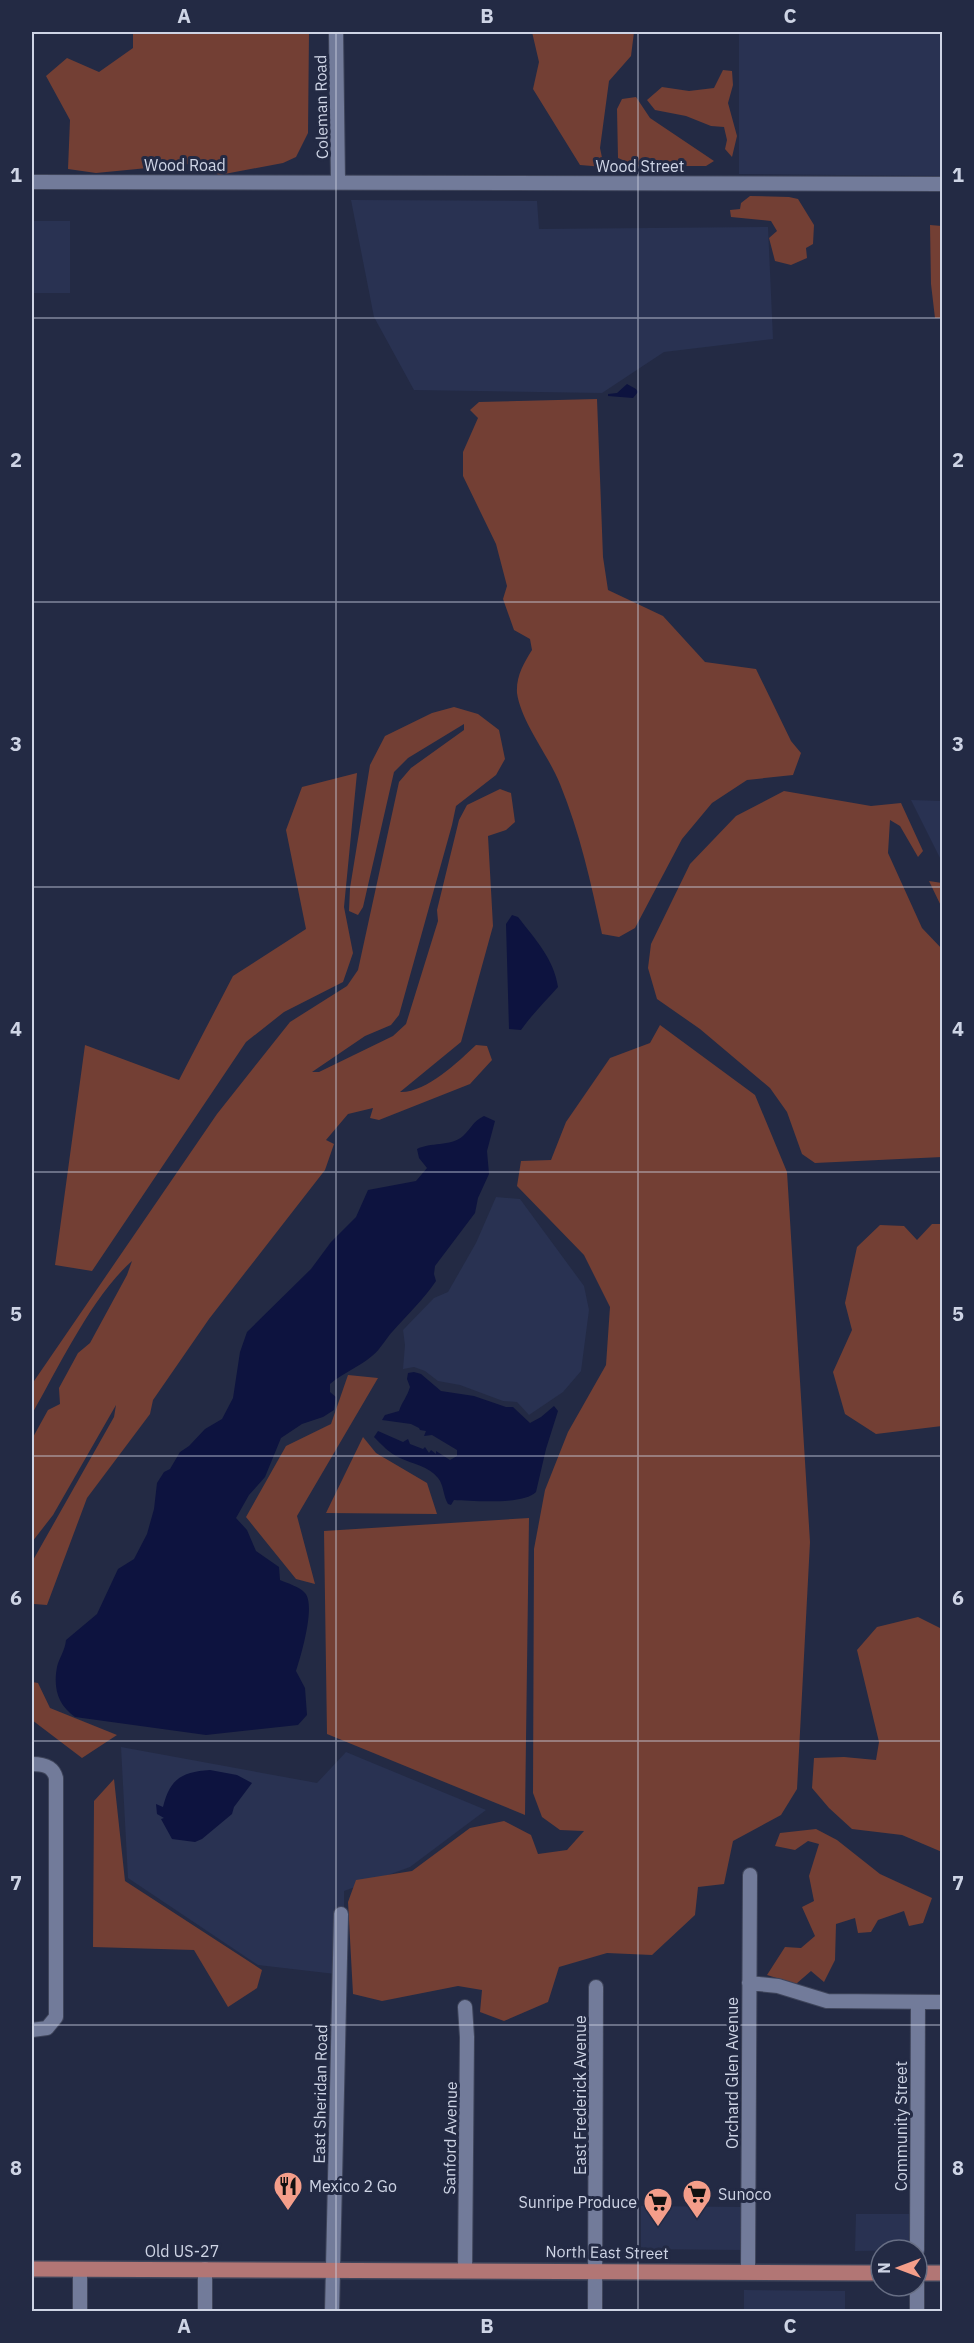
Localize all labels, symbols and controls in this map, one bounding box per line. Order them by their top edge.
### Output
text: A [177,2,191,29]
text: B [480,2,494,29]
text: C [783,2,797,29]
street label: Coleman Road [310,55,332,159]
street label: Wood Road [144,155,226,175]
street label: Wood Street [596,156,684,176]
text: 1 [10,161,22,188]
text: 1 [952,161,964,188]
text: 2 [10,446,22,473]
text: 2 [952,446,964,473]
text: 3 [10,730,22,757]
text: 3 [952,730,964,757]
text: 4 [10,1015,22,1042]
text: 4 [952,1015,964,1042]
text: 5 [10,1300,22,1327]
text: 5 [952,1300,964,1327]
text: 6 [10,1584,22,1611]
text: 6 [952,1584,964,1611]
text: 7 [10,1869,22,1896]
text: 7 [952,1869,964,1896]
street label: Orchard Glen Avenue [722,1997,742,2149]
street label: East Frederick Avenue [570,2015,590,2175]
street label: East Sheridan Road [309,2024,331,2164]
street label: Community Street [891,2061,911,2191]
street label: Sanford Avenue [439,2081,461,2195]
text: 8 [10,2154,22,2181]
text: 8 [952,2154,964,2181]
restaurant icon: Mexico 2 Go [272,2170,304,2212]
place label: Mexico 2 Go [309,2176,397,2196]
supermarket icon: Sunoco [681,2178,713,2220]
place label: Sunoco [718,2184,771,2204]
supermarket icon: Sunripe Produce [642,2186,674,2228]
place label: Sunripe Produce [518,2192,637,2212]
north arrow [869,2238,929,2298]
street label: Old US-27 [145,2241,219,2261]
street label: North East Street [545,2241,669,2263]
text: N [874,2262,894,2274]
text: A [177,2312,191,2339]
text: B [480,2312,494,2339]
text: C [783,2312,797,2339]

